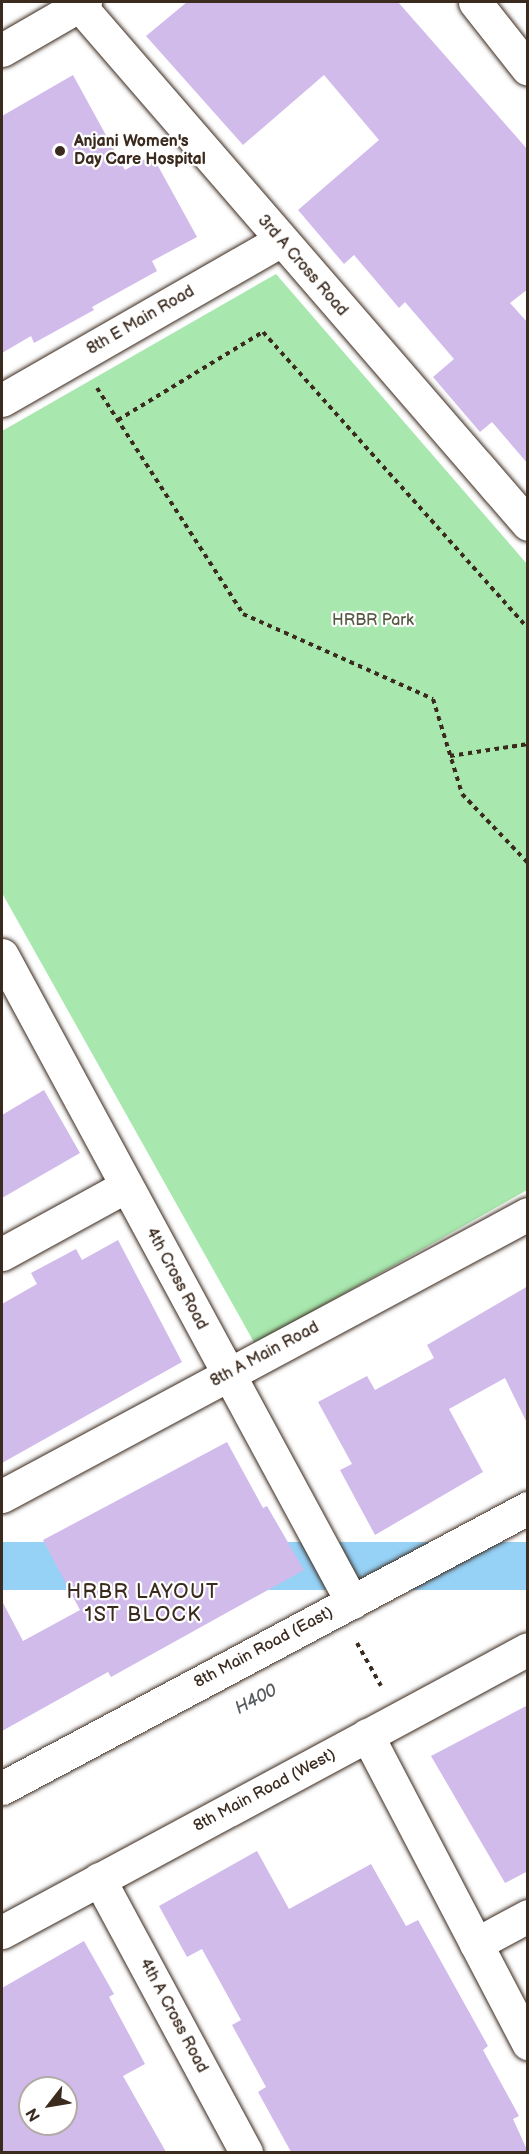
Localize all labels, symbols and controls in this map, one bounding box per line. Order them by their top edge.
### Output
place label: Anjani Women's Day Care Hospital [74,132,206,170]
marker: Anjani Women's Day Care Hospital [51,142,69,160]
street label: 3rd A Cross Road [253,212,351,320]
street label: 8th E Main Road [84,282,198,360]
park label: HRBR Park [332,611,414,631]
street label: 4th Cross Road [141,1225,211,1333]
street label: 8th A Main Road [207,1318,323,1392]
district label: HRBR LAYOUT 1ST BLOCK [66,1581,220,1628]
street label: 8th Main Road (East) [191,1603,337,1693]
water label: H400 [231,1680,281,1720]
street label: 8th Main Road (West) [191,1745,339,1837]
street label: 4th A Cross Road [135,1956,211,2076]
north arrow [18,2076,78,2136]
text: N [23,2104,45,2125]

